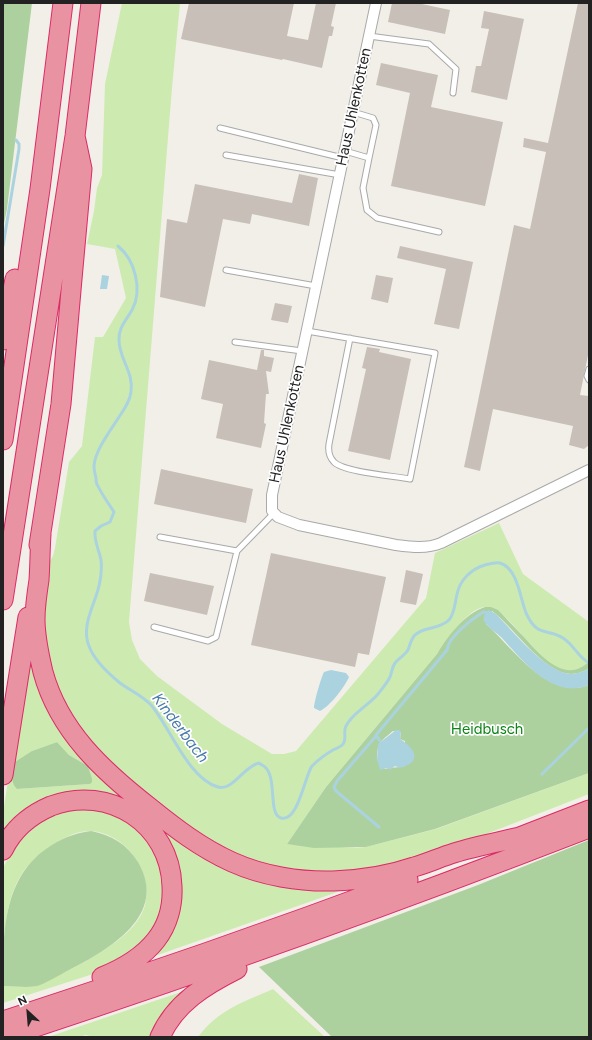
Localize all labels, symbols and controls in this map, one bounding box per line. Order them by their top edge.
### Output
street label: Haus Uhlenkotten [333,46,375,168]
street label: Haus Uhlenkotten [266,363,308,485]
water label: Kinderbach [148,689,212,767]
park label: Heidbusch [451,721,523,739]
north arrow [8,992,48,1032]
text: N [16,993,29,1008]

